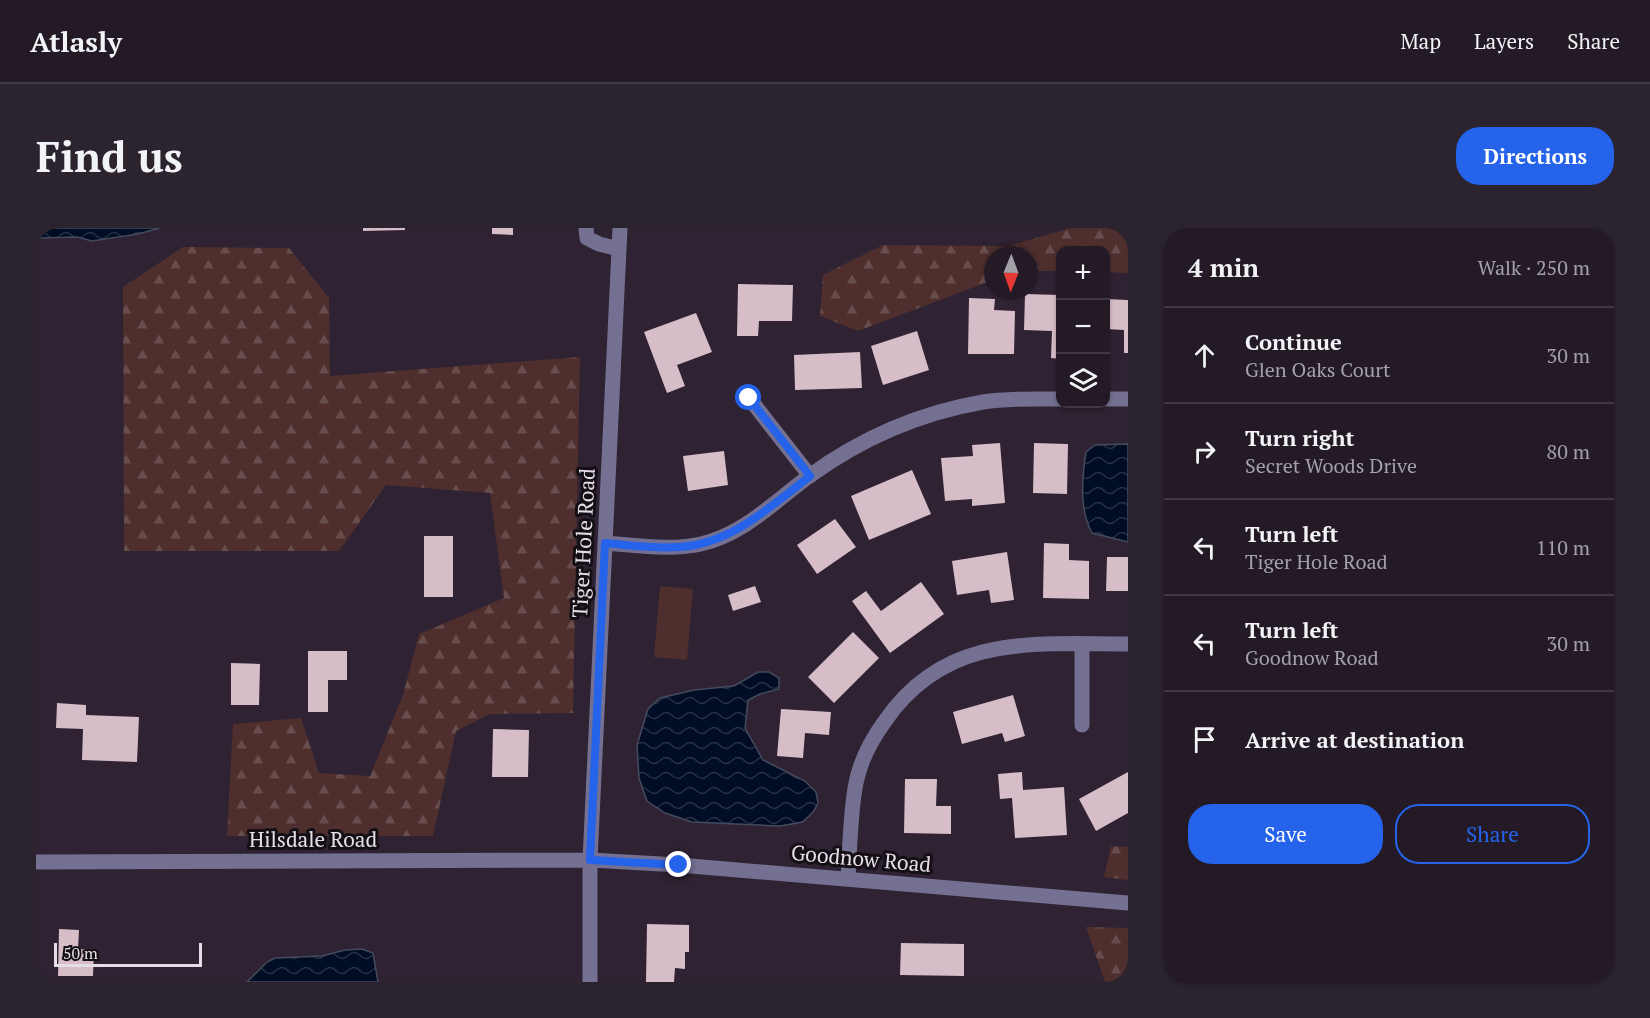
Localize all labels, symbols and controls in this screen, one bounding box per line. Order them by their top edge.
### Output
text: Atlasly [30,23,122,60]
text: Map [1400,27,1441,55]
text: Layers [1474,27,1534,55]
text: Share [1567,27,1620,55]
button: Directions [1456,127,1614,185]
text: Find us [36,128,183,184]
north arrow [984,246,1038,300]
map controls [1056,246,1110,408]
button: + [1056,246,1110,300]
text: 4 min [1188,250,1259,284]
text: Walk · 250 m [1478,254,1590,281]
button: − [1056,300,1110,354]
text: Continue [1245,327,1342,356]
icon: ahead [1188,339,1221,372]
text: 30 m [1547,342,1590,369]
button: layers [1056,354,1110,408]
text: Glen Oaks Court [1245,356,1390,383]
route start [735,384,761,410]
text: Turn right [1245,423,1354,452]
icon: right [1188,435,1221,468]
text: 80 m [1547,438,1590,465]
text: Secret Woods Drive [1245,452,1417,479]
street label: Tiger Hole Road [565,467,601,618]
text: Turn left [1245,519,1338,548]
icon: left [1188,531,1221,564]
text: 110 m [1536,534,1590,561]
text: Tiger Hole Road [1245,548,1388,575]
text: Turn left [1245,615,1338,644]
icon: left [1188,627,1221,660]
text: 30 m [1547,630,1590,657]
text: Goodnow Road [1245,644,1379,671]
icon: arrive [1188,723,1221,756]
text: Arrive at destination [1245,725,1464,754]
button: Save [1188,804,1383,864]
button: Share [1395,804,1590,864]
street label: Hilsdale Road [249,825,377,853]
street label: Goodnow Road [790,838,933,878]
route end [665,851,691,877]
scale bar [54,940,202,968]
text: 50 m [63,942,98,964]

